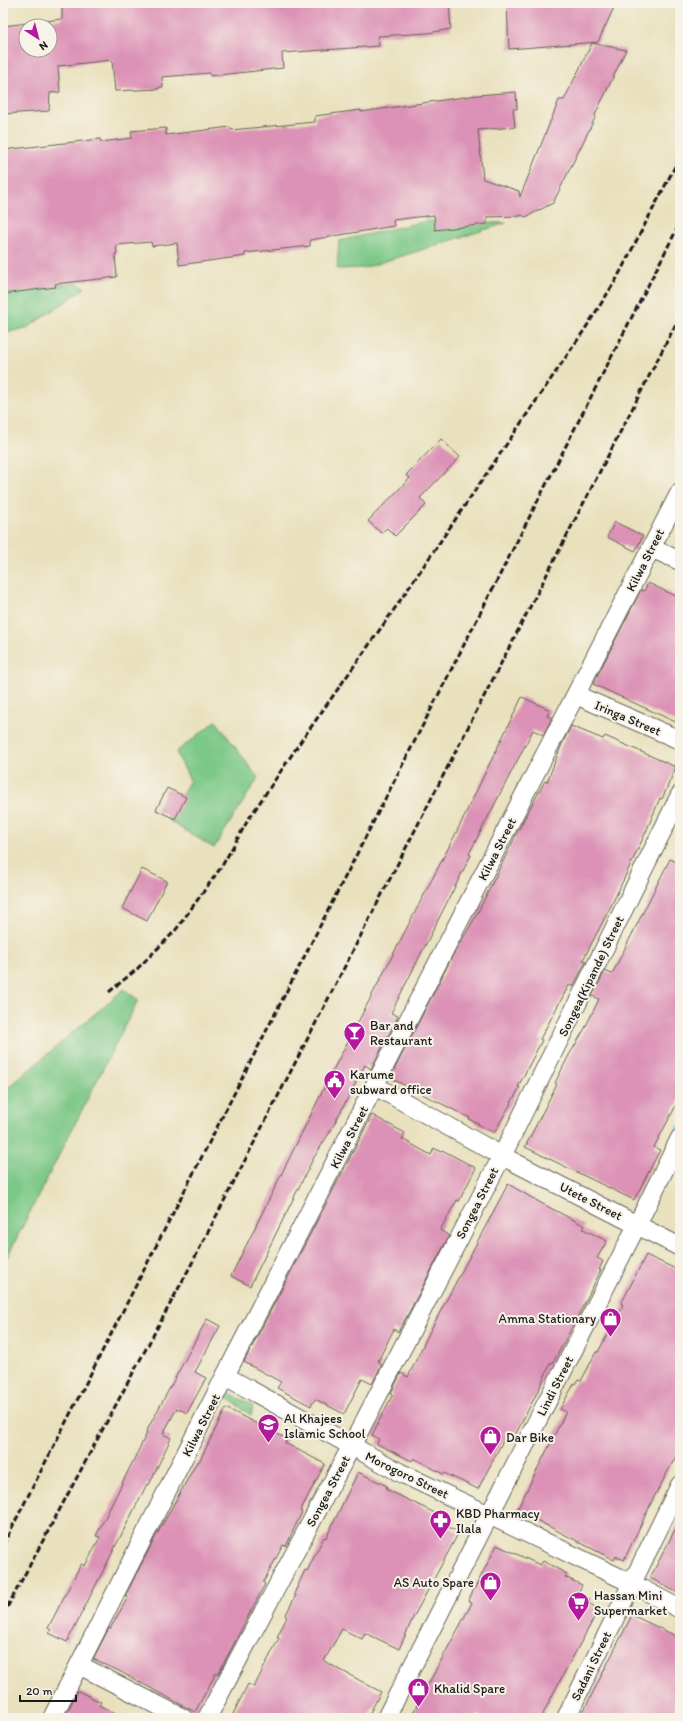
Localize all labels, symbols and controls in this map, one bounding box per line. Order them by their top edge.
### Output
north arrow [18,18,58,58]
text: N [37,38,50,53]
street label: Kilwa Street [623,526,667,594]
street label: Iringa Street [593,697,664,739]
street label: Kilwa Street [475,815,519,883]
street label: Songea(Kipande) Street [555,913,627,1039]
place label: Bar and Restaurant [370,1018,433,1048]
bar icon: Bar and Restaurant [342,1019,368,1052]
place label: Karume subward office [350,1067,432,1097]
public building icon: Karume subward office [321,1068,347,1101]
street label: Kilwa Street [327,1103,371,1171]
street label: Songea Street [453,1165,502,1241]
street label: Utete Street [557,1179,625,1223]
shop icon: Amma Stationary [598,1305,624,1338]
place label: Amma Stationary [499,1311,596,1326]
street label: Lindi Street [534,1353,577,1418]
street label: Kilwa Street [179,1391,223,1459]
place label: Al Khajees Islamic School [284,1411,366,1441]
school or university icon: Al Khajees Islamic School [256,1412,282,1445]
shop icon: Dar Bike [477,1424,503,1457]
place label: Dar Bike [506,1430,554,1445]
street label: Morogoro Street [363,1448,451,1502]
street label: Songea Street [303,1453,353,1529]
place label: KBD Pharmacy Ilala [456,1506,540,1536]
pharmacy icon: KBD Pharmacy Ilala [428,1507,454,1540]
shop icon: AS Auto Spare [477,1569,503,1602]
place label: AS Auto Spare [394,1575,474,1590]
place label: Hassan Mini Supermarket [594,1588,667,1618]
supermarket icon: Hassan Mini Supermarket [566,1589,592,1622]
street label: Sadani Street [568,1629,614,1703]
shop icon: Khalid Spare [405,1675,431,1708]
scale bar [20,1677,76,1703]
place label: Khalid Spare [434,1681,505,1696]
text: 20 m [26,1684,53,1698]

